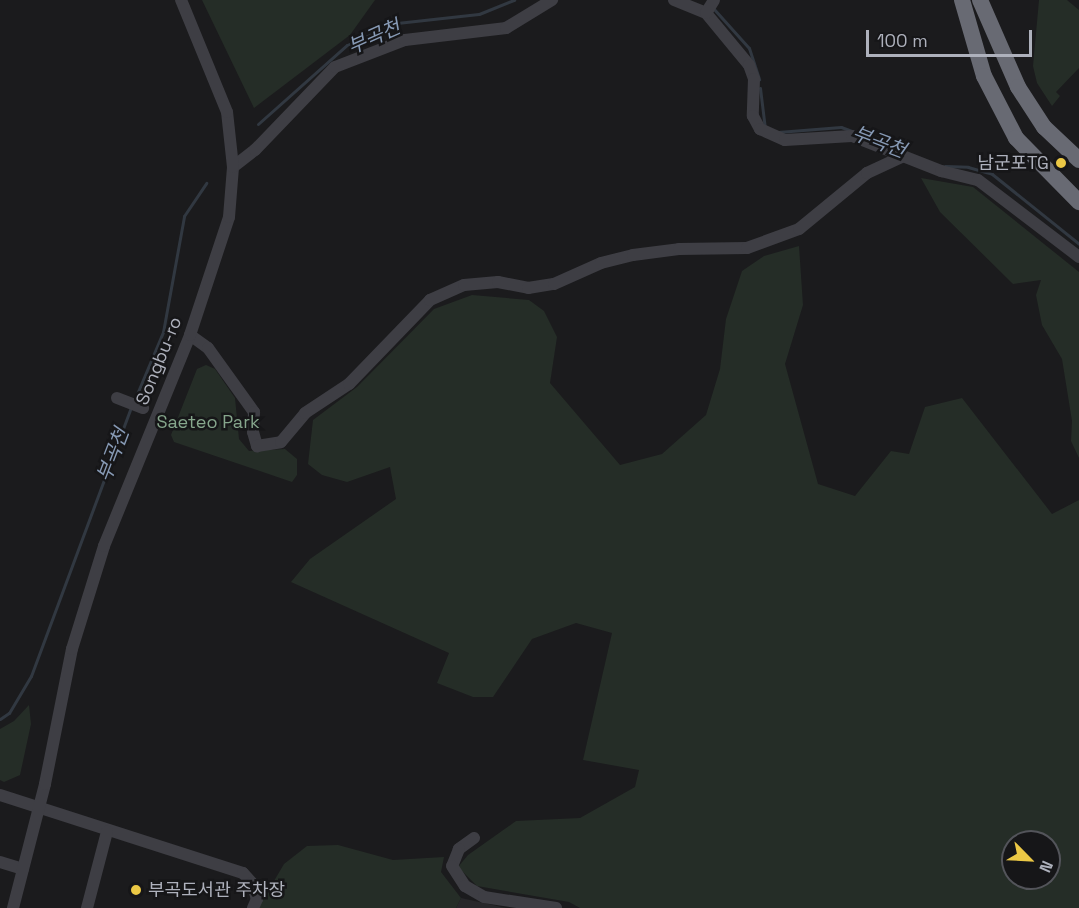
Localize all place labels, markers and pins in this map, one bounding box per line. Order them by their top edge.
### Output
place label: 남군포TG [977,152,1049,174]
marker: 남군포TG [1054,156,1068,170]
place label: 부곡도서관 주차장 [148,879,285,901]
marker: 부곡도서관 주차장 [129,883,143,897]

